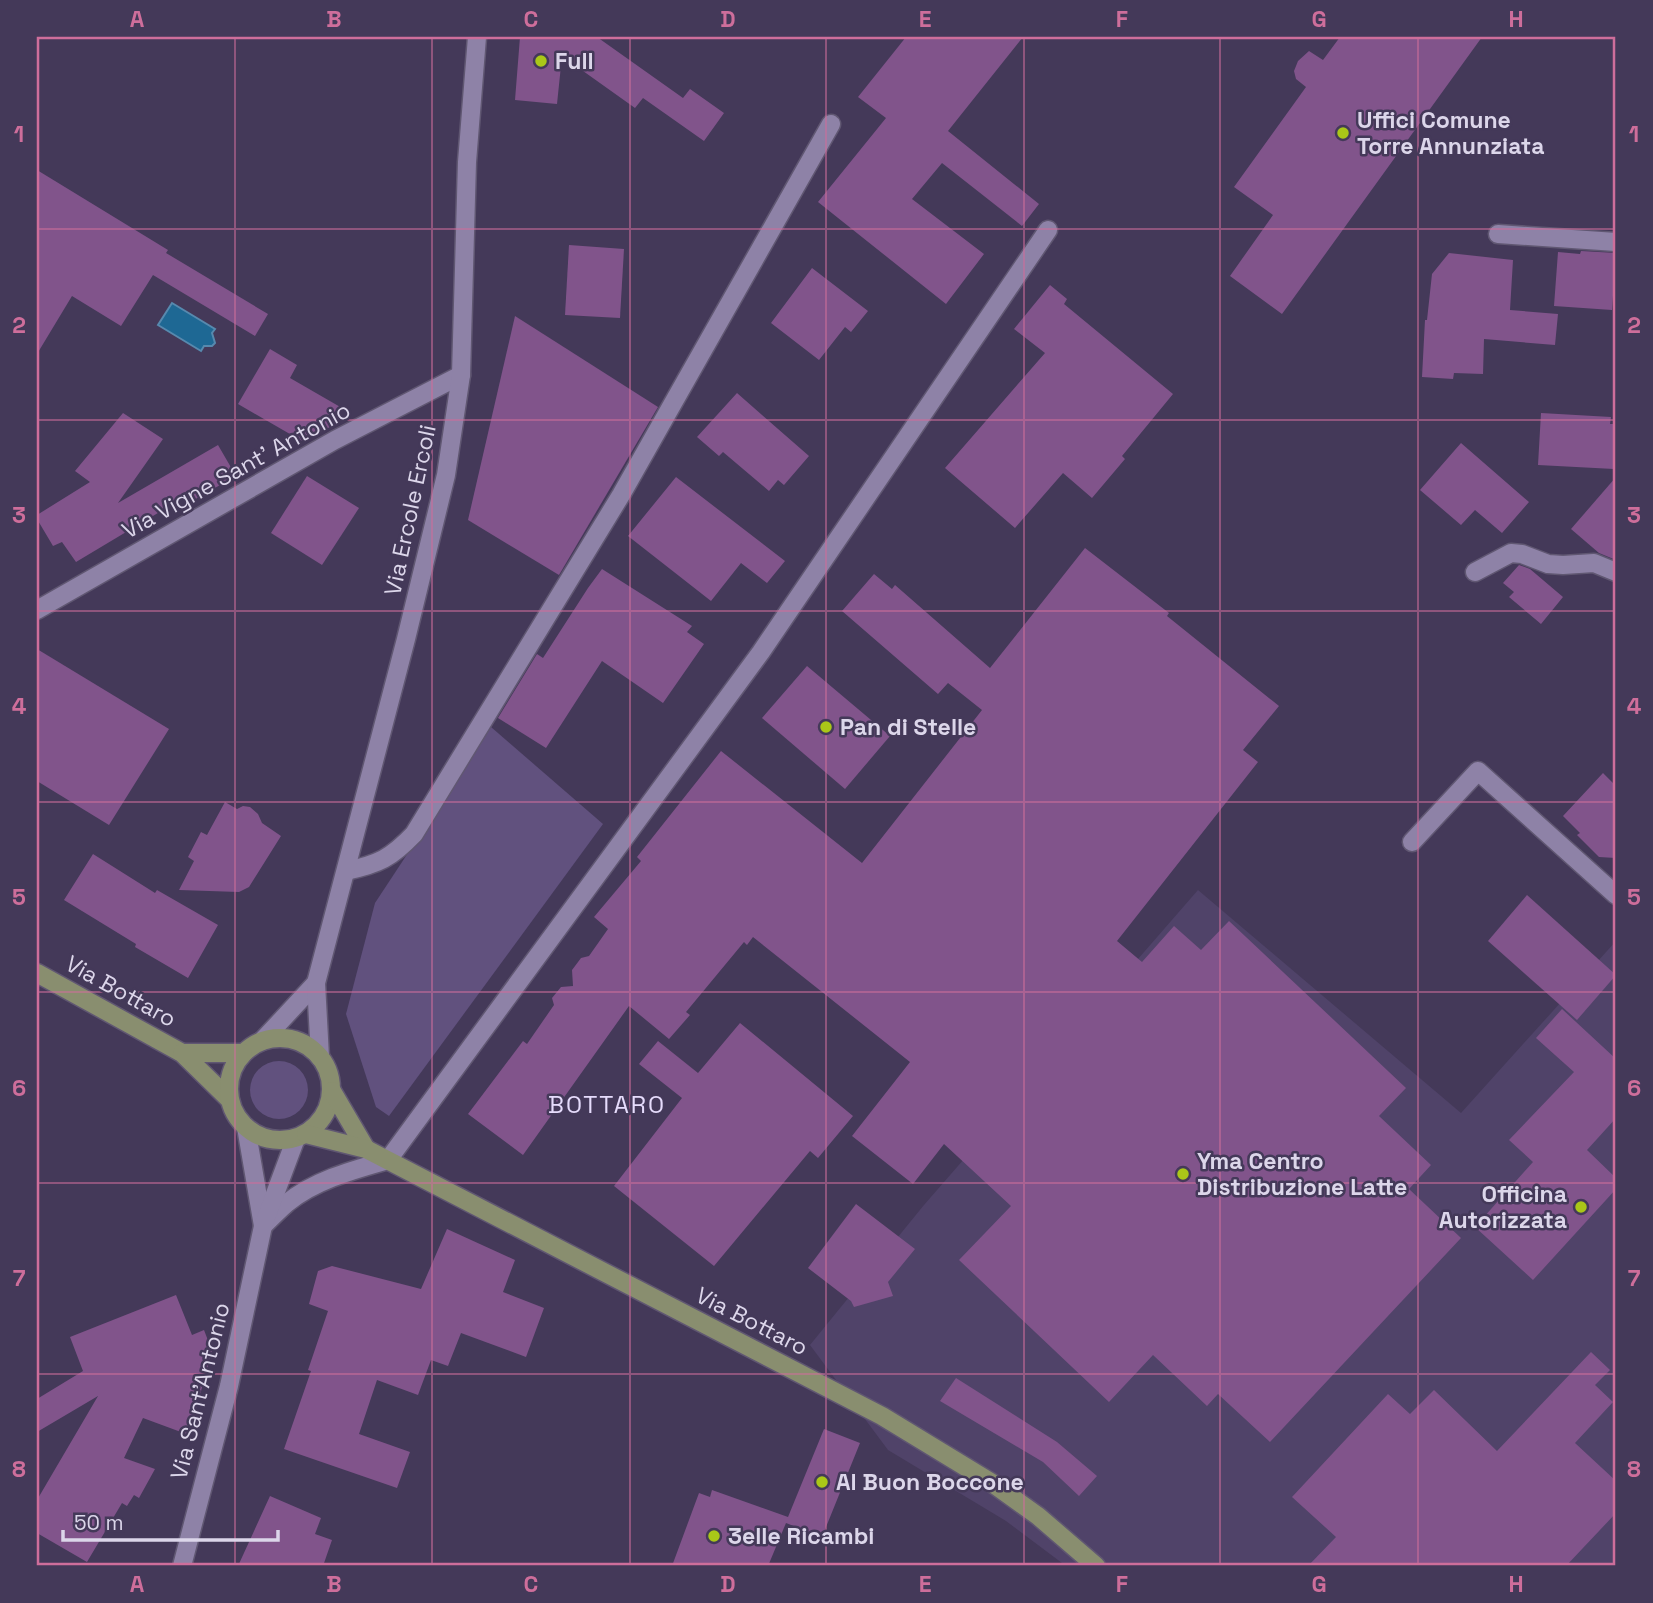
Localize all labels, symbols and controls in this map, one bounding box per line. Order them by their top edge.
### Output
text: A [130,4,145,34]
text: B [326,4,342,34]
text: C [524,4,538,34]
text: D [720,4,736,34]
text: E [919,4,931,34]
text: F [1116,4,1128,34]
text: G [1311,4,1327,34]
text: H [1508,4,1524,34]
place label: Full [555,46,594,76]
marker: Full [533,53,549,69]
place label: Uffici Comune Torre Annunziata [1357,105,1544,161]
text: 1 [14,119,24,149]
text: 1 [1629,119,1639,149]
marker: Uffici Comune Torre Annunziata [1335,125,1351,141]
text: 2 [12,310,26,340]
text: 2 [1627,310,1641,340]
street label: Via Vigne Sant' Antonio [116,395,356,545]
street label: Via Ercole Ercoli [377,422,443,598]
text: 3 [12,500,26,530]
text: 3 [1627,500,1641,530]
text: 4 [12,691,27,721]
text: 4 [1627,691,1642,721]
place label: Pan di Stelle [840,712,976,742]
marker: Pan di Stelle [818,719,834,735]
text: 5 [12,882,26,912]
text: 5 [1627,882,1641,912]
street label: Via Bottaro [60,948,182,1034]
text: 6 [12,1073,26,1103]
text: 6 [1627,1073,1641,1103]
district label: BOTTARO [548,1089,666,1120]
place label: Yma Centro Distribuzione Latte [1197,1146,1407,1202]
marker: Yma Centro Distribuzione Latte [1175,1166,1191,1182]
place label: Officina Autorizzata [1439,1179,1567,1235]
marker: Officina Autorizzata [1573,1199,1589,1215]
text: 7 [13,1263,26,1293]
text: 7 [1628,1263,1641,1293]
street label: Via Bottaro [691,1280,813,1362]
street label: Via Sant'Antonio [164,1299,236,1483]
text: 8 [12,1454,26,1484]
text: 8 [1627,1454,1641,1484]
place label: Al Buon Boccone [836,1467,1024,1497]
marker: Al Buon Boccone [814,1474,830,1490]
scale bar [63,1498,278,1542]
text: 50 m [74,1509,124,1536]
place label: 3elle Ricambi [728,1521,874,1551]
marker: 3elle Ricambi [706,1528,722,1544]
text: A [130,1569,145,1599]
text: B [326,1569,342,1599]
text: C [524,1569,538,1599]
text: D [720,1569,736,1599]
text: E [919,1569,931,1599]
text: F [1116,1569,1128,1599]
text: G [1311,1569,1327,1599]
text: H [1508,1569,1524,1599]

